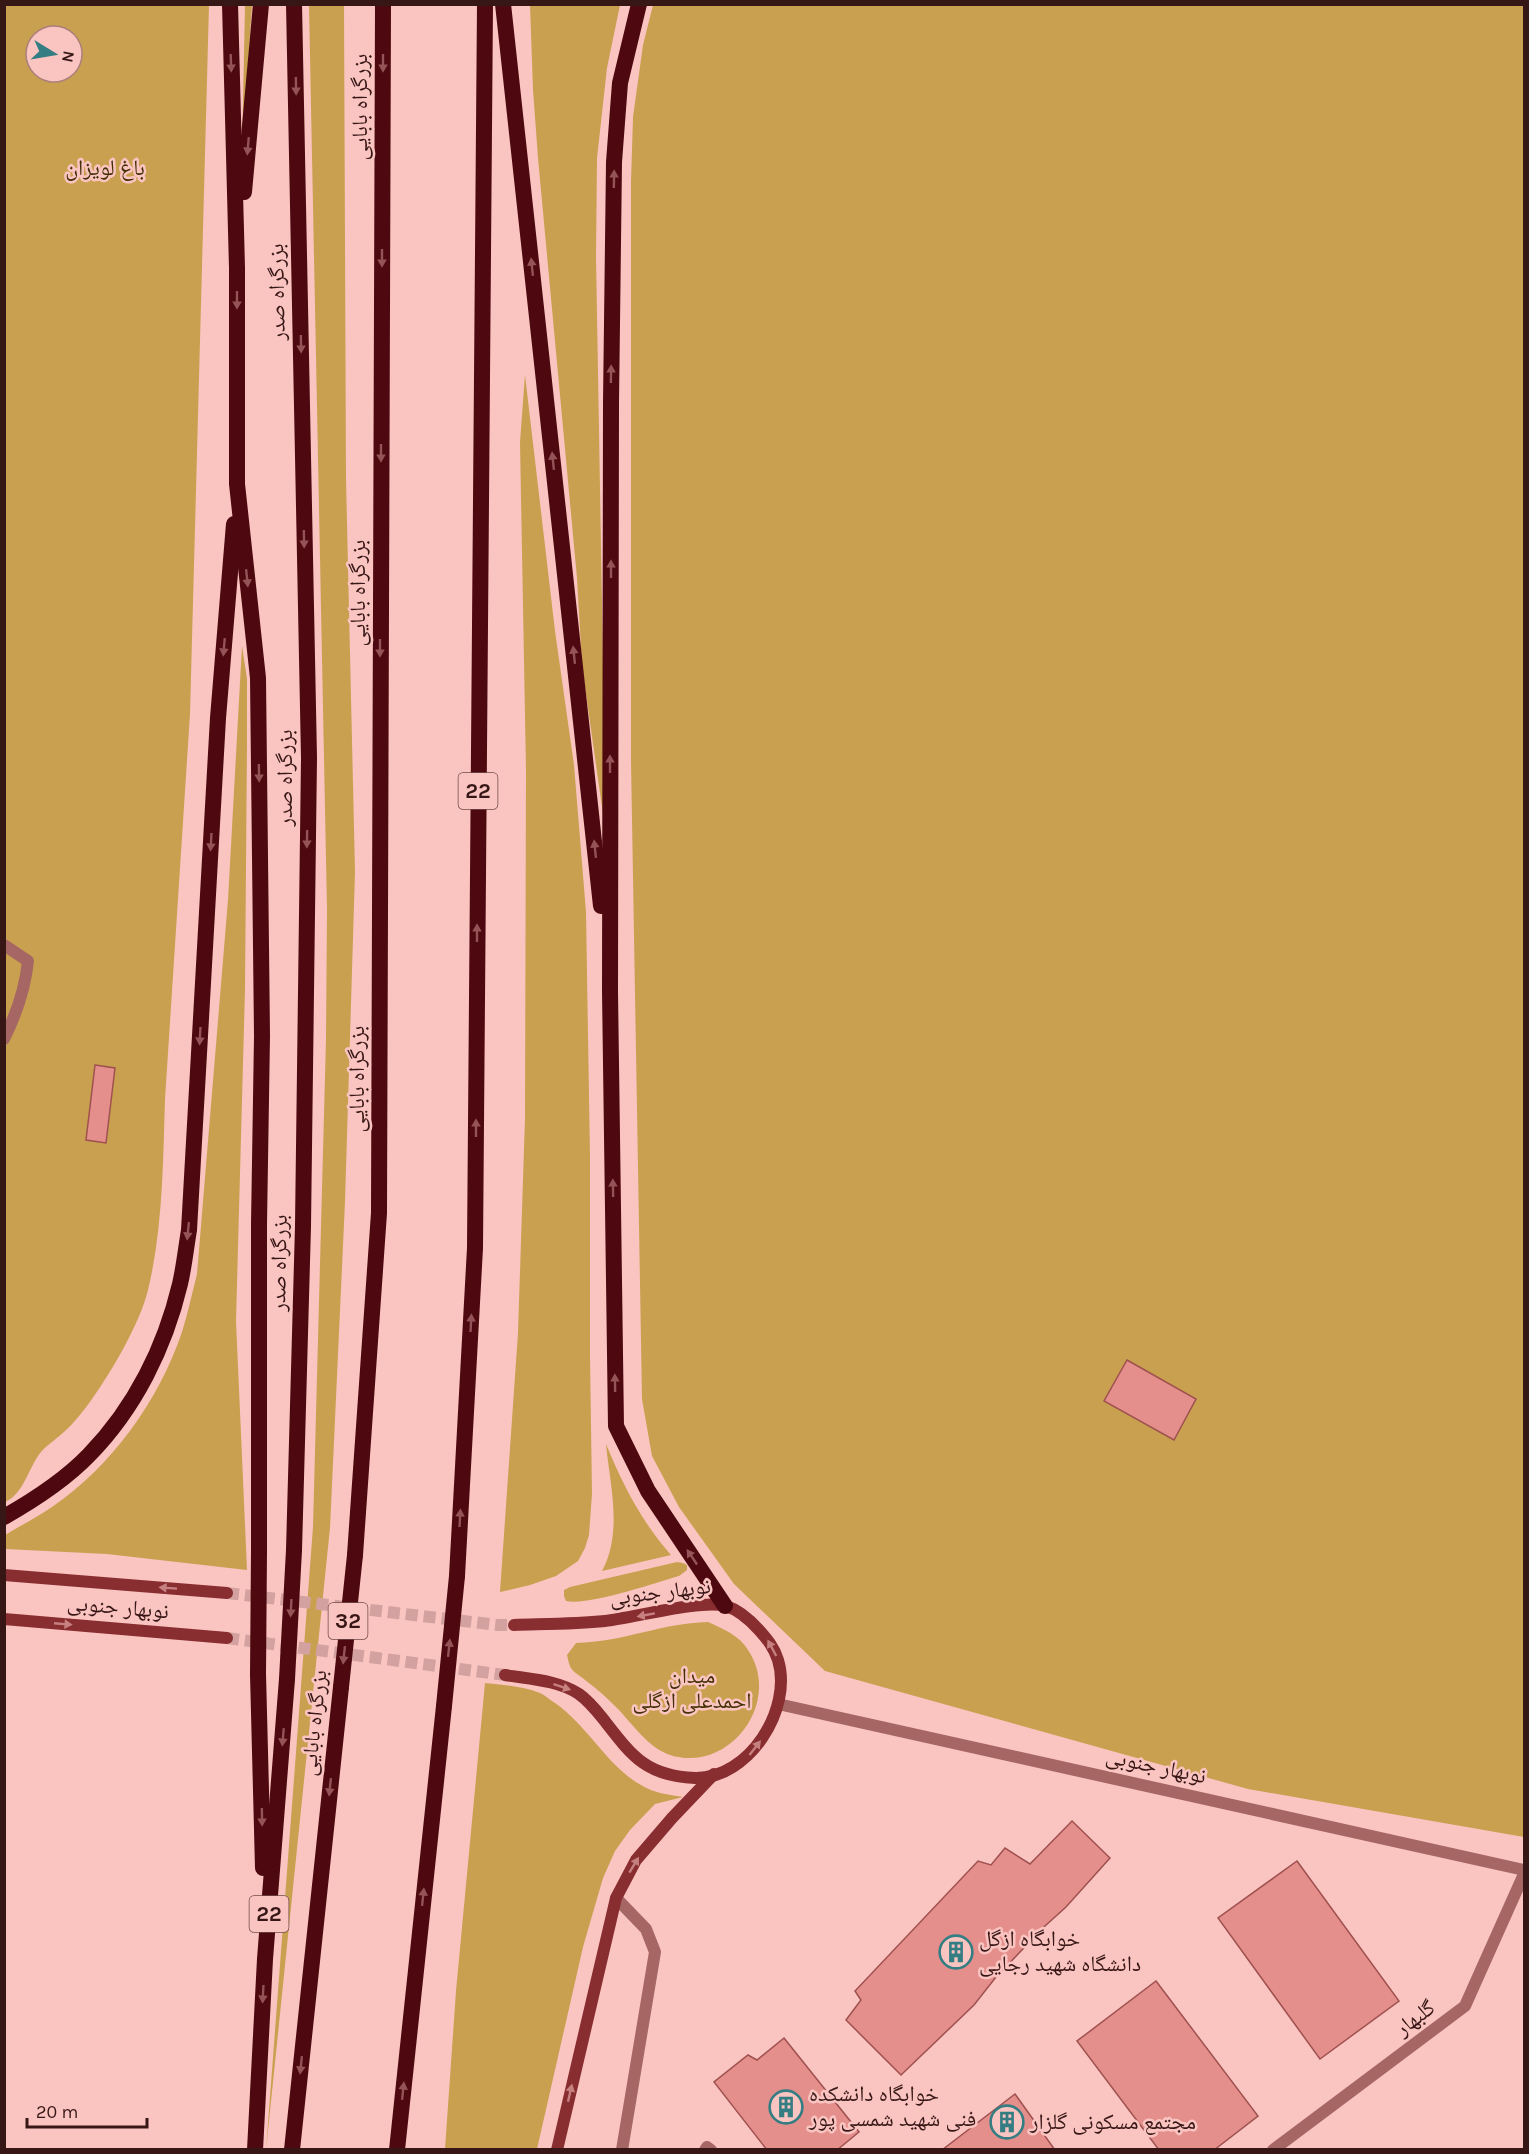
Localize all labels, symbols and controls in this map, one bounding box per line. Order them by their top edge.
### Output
north arrow [24,24,84,84]
text: N [58,49,79,64]
one-way arrow [227,53,236,72]
one-way arrow [378,53,388,72]
street label: بزرگراه بابایی [347,54,373,160]
one-way arrow [291,76,301,95]
one-way arrow [243,137,253,156]
park label: باغ لویزان [65,155,145,181]
one-way arrow [609,170,619,189]
street label: بزرگراه صدر [263,243,291,342]
one-way arrow [377,248,387,267]
one-way arrow [527,258,537,277]
one-way arrow [232,290,242,309]
one-way arrow [296,334,306,353]
one-way arrow [607,365,616,384]
one-way arrow [376,443,386,462]
one-way arrow [548,452,558,471]
one-way arrow [300,529,309,548]
street label: بزرگراه بابایی [345,540,371,646]
one-way arrow [606,560,616,579]
one-way arrow [242,569,252,588]
one-way arrow [219,638,229,657]
one-way arrow [375,638,385,657]
one-way arrow [569,645,579,664]
street label: بزرگراه صدر [272,729,298,828]
one-way arrow [605,755,615,774]
one-way arrow [254,763,264,782]
road number: 22 [458,773,498,809]
one-way arrow [303,829,312,848]
one-way arrow [206,832,216,851]
one-way arrow [590,839,599,858]
one-way arrow [472,924,482,943]
street label: بزرگراه بابایی [344,1026,370,1132]
one-way arrow [195,1027,204,1046]
one-way arrow [471,1119,481,1138]
one-way arrow [608,1178,617,1197]
street label: بزرگراه صدر [265,1214,293,1313]
one-way arrow [183,1221,193,1240]
one-way arrow [466,1314,475,1333]
one-way arrow [610,1373,620,1392]
one-way arrow [455,1508,464,1527]
one-way arrow [687,1549,698,1565]
street label: نوبهار جنوبی [608,1573,712,1611]
one-way arrow [159,1583,178,1593]
street label: نوبهار جنوبی [66,1590,170,1624]
one-way arrow [287,1599,296,1618]
road number: 32 [328,1603,368,1639]
one-way arrow [636,1610,655,1619]
one-way arrow [53,1619,72,1629]
one-way arrow [444,1639,454,1658]
one-way arrow [767,1639,776,1656]
one-way arrow [339,1645,349,1664]
park label: میدان احمدعلی ازگلی [633,1663,751,1714]
street label: بزرگراه بابایی [295,1669,333,1777]
one-way arrow [553,1682,571,1692]
one-way arrow [278,1728,288,1747]
one-way arrow [748,1740,760,1755]
street label: نوبهار جنوبی [1103,1743,1209,1789]
one-way arrow [325,1778,335,1797]
one-way arrow [257,1807,266,1826]
one-way arrow [628,1857,639,1873]
one-way arrow [418,1888,428,1907]
road number: 22 [250,1896,288,1932]
place label: خوابگاه ازگل دانشگاه شهید رجایی [979,1926,1141,1977]
building icon: خوابگاه ازگل دانشگاه شهید رجایی [938,1934,974,1970]
one-way arrow [259,1985,268,2004]
street label: گلبهار [1389,1995,1440,2042]
one-way arrow [296,2055,305,2074]
place label: خوابگاه دانشکده فنی شهید شمسی پور [808,2081,976,2132]
one-way arrow [398,2082,408,2101]
one-way arrow [566,2083,575,2102]
building icon: خوابگاه دانشکده فنی شهید شمسی پور [768,2089,804,2125]
scale bar [27,2091,147,2129]
text: 20 m [36,2101,78,2123]
building icon: مجتمع مسکونی گلزار [989,2104,1025,2140]
place label: مجتمع مسکونی گلزار [1029,2109,1196,2135]

